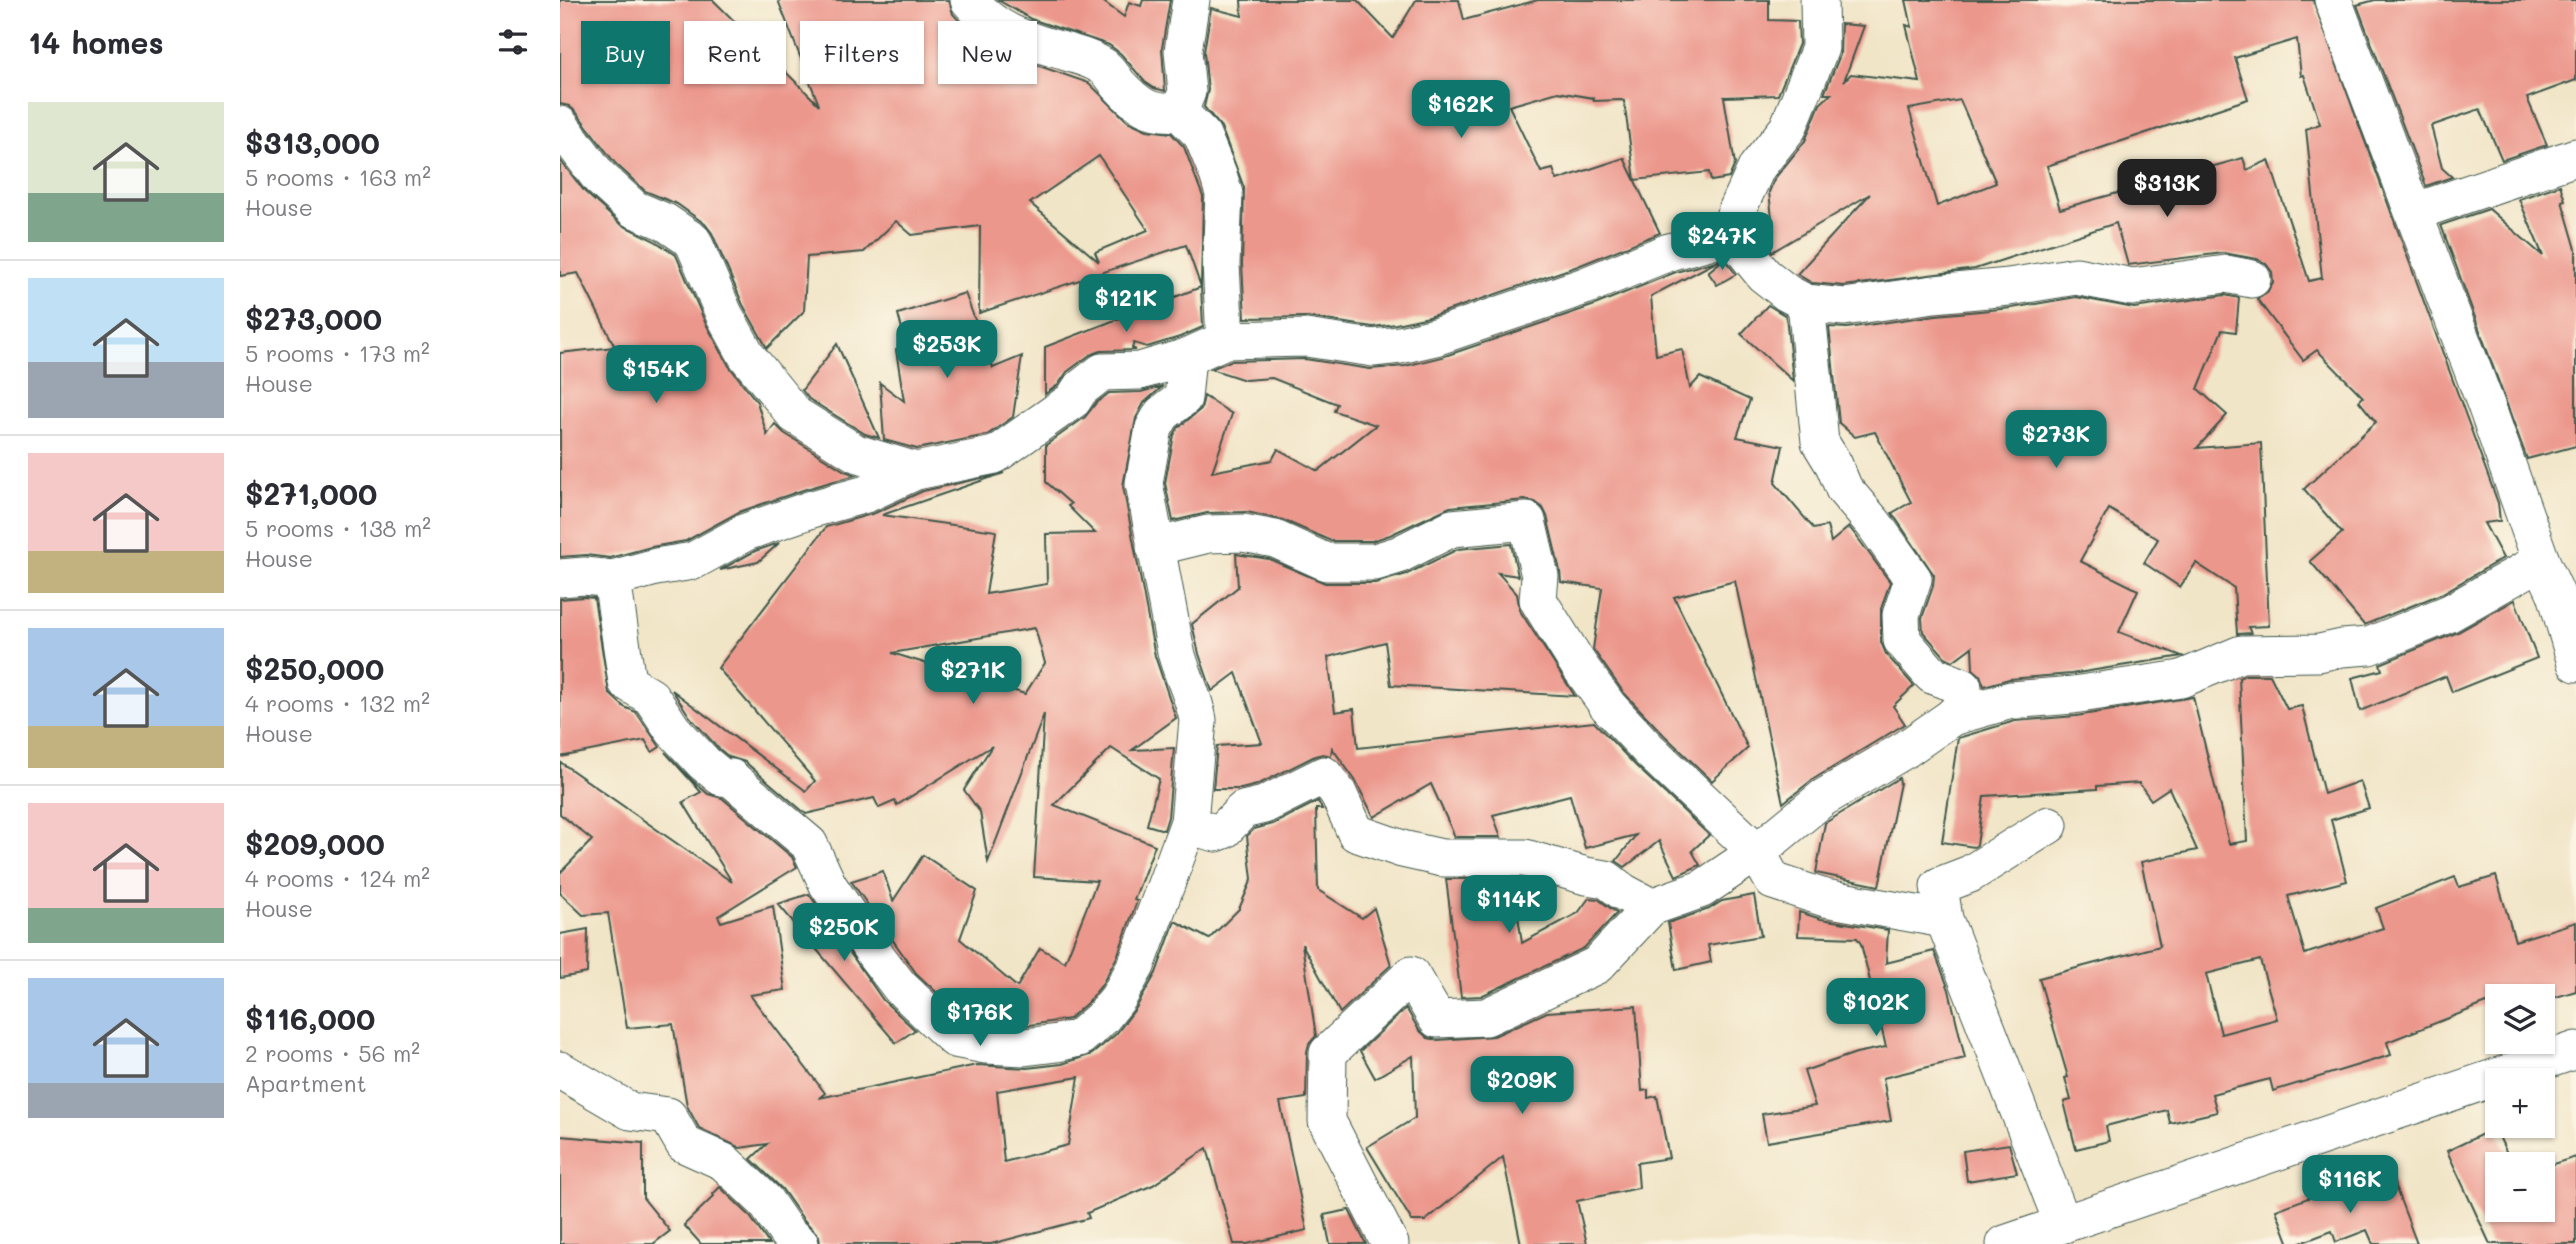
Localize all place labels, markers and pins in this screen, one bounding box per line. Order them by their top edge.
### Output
pin: $162K [1412,80,1510,140]
pin: $313K [2118,160,2216,219]
pin: $247K [1673,212,1771,272]
pin: $121K [1077,274,1175,334]
pin: $253K [898,320,996,380]
pin: $154K [607,346,705,405]
pin: $273K [2007,410,2105,470]
pin: $271K [924,646,1022,706]
pin: $114K [1460,876,1558,935]
pin: $250K [795,904,893,963]
pin: $102K [1827,978,1925,1038]
pin: $176K [931,988,1029,1048]
pin: $209K [1473,1056,1571,1116]
pin: $116K [2301,1156,2399,1215]

